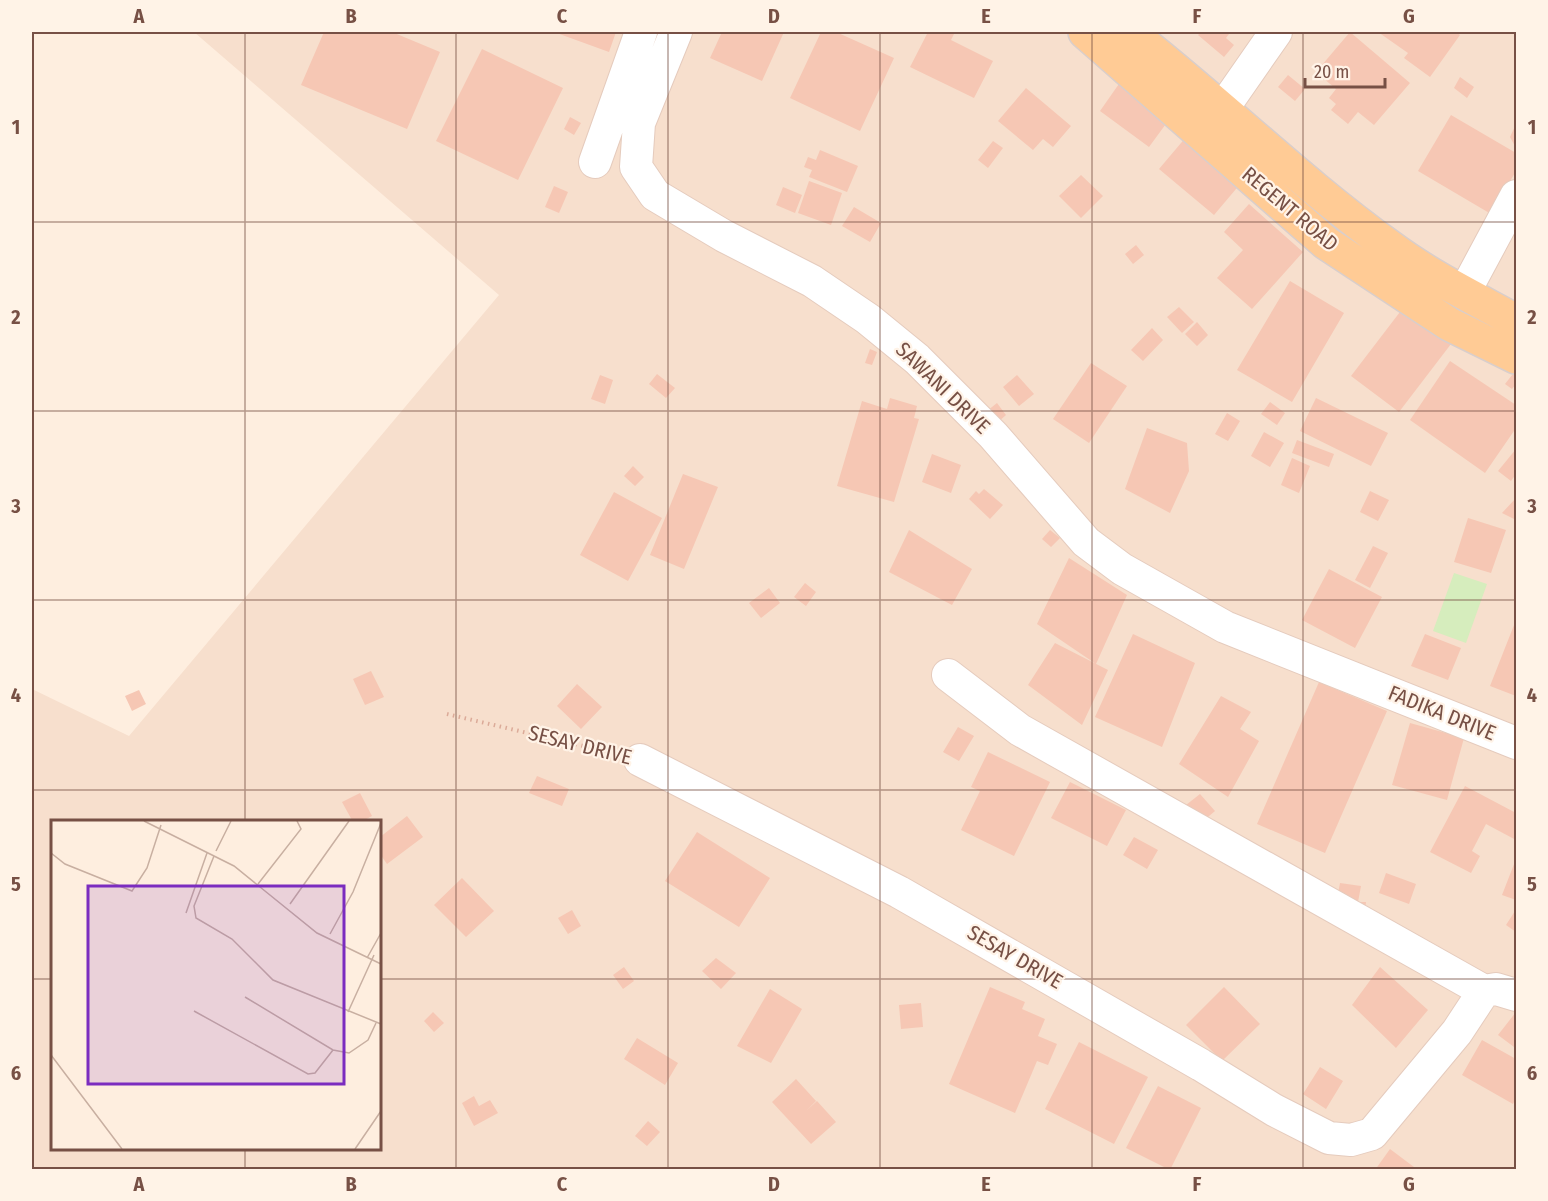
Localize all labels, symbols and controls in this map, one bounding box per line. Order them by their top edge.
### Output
text: A [133,4,146,28]
text: B [345,4,357,28]
text: C [557,4,568,28]
text: D [768,4,780,28]
text: E [981,4,991,28]
text: F [1193,4,1202,28]
text: G [1403,4,1415,28]
scale bar [1305,51,1384,89]
text: 20 m [1314,61,1349,83]
text: 1 [12,115,20,139]
text: 1 [1528,115,1536,139]
street label: REGENT ROAD [1237,161,1343,257]
text: 2 [10,305,21,329]
text: 2 [1526,305,1537,329]
street label: SAWANI DRIVE [890,337,996,439]
text: 3 [10,494,21,518]
text: 3 [1526,494,1537,518]
street label: FADIKA DRIVE [1384,680,1500,746]
text: 4 [11,683,21,707]
text: 4 [1527,683,1537,707]
street label: SESAY DRIVE [526,720,634,770]
inset map [51,820,381,1150]
text: 5 [11,872,21,896]
text: 5 [1527,872,1537,896]
street label: SESAY DRIVE [963,919,1067,995]
text: 6 [11,1061,21,1085]
text: 6 [1527,1061,1537,1085]
text: A [133,1172,146,1196]
text: B [345,1172,357,1196]
text: C [557,1172,568,1196]
text: D [768,1172,780,1196]
text: E [981,1172,991,1196]
text: F [1193,1172,1202,1196]
text: G [1403,1172,1415,1196]

